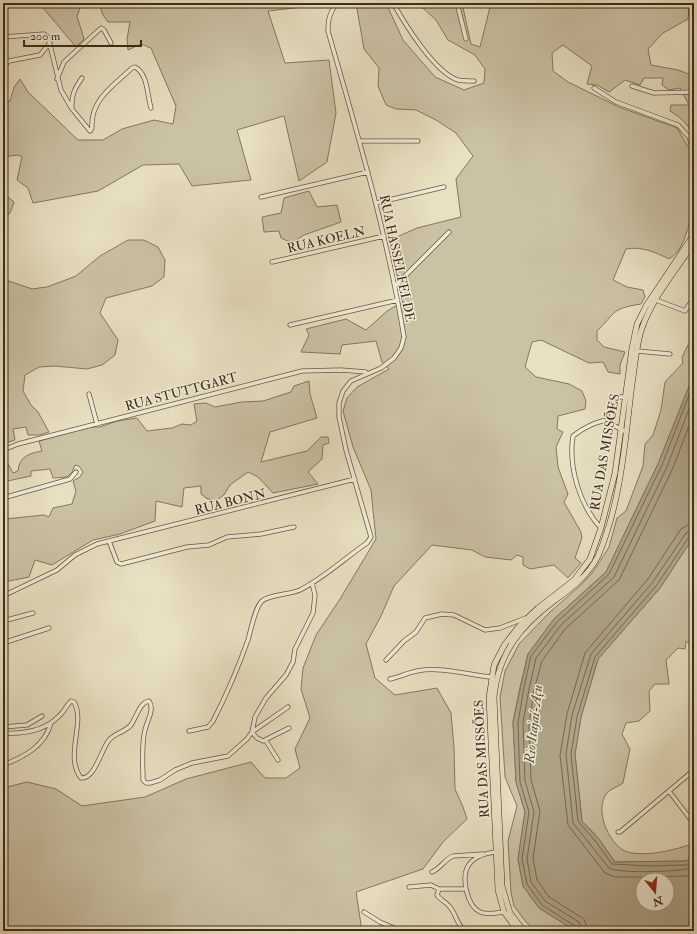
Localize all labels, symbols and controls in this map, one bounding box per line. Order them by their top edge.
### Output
scale bar [24,22,141,48]
text: 200 m [30,29,61,44]
street label: RUA HASSELFELDE [376,193,418,323]
street label: RUA KOELN [285,223,367,257]
street label: RUA STUTTGART [123,369,240,415]
street label: RUA DAS MISSÕES [586,392,623,512]
street label: RUA BONN [193,485,268,519]
water label: Rio Itajaí-Açu [521,684,546,765]
street label: RUA DAS MISSÕES [470,699,493,819]
north arrow [635,872,675,912]
text: N [650,893,665,909]

